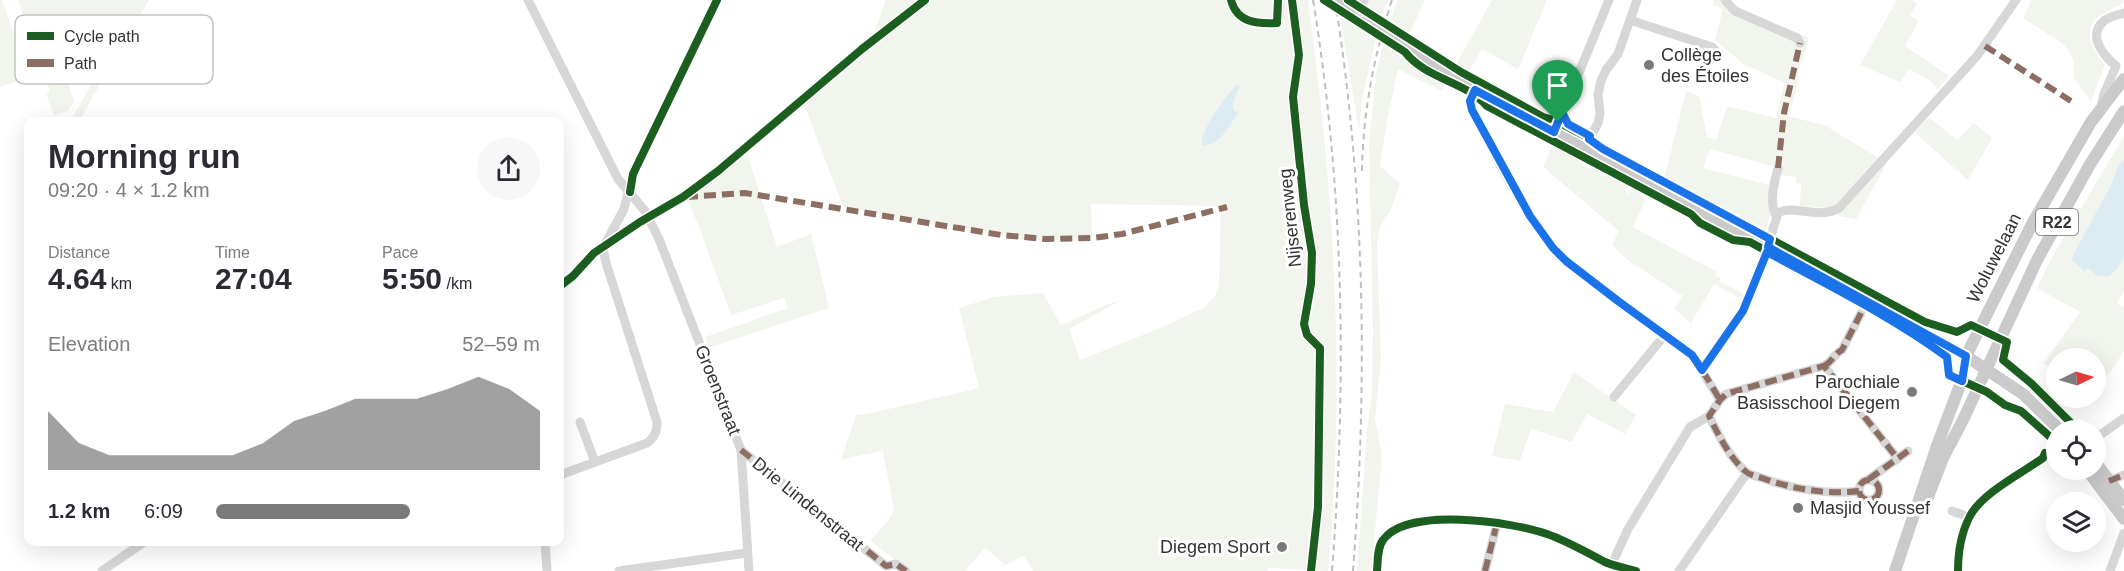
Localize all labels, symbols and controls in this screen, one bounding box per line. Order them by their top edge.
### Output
legend [15,15,213,84]
text: Cycle path [64,28,140,45]
place label: Collège des Étoiles [1661,45,1749,86]
text: Path [64,55,97,72]
marker: Collège des Étoiles [1642,58,1656,72]
pin [1532,60,1583,122]
icon: arrive [1541,69,1574,102]
button: share [477,137,540,200]
text: Morning run [48,138,240,175]
street label: Nijserenweg [1275,168,1305,268]
text: 09:20 · 4 × 1.2 km [48,179,210,201]
road number: R22 [2036,209,2078,235]
street label: Woluwelaan [1963,210,2025,306]
text: Distance [48,244,110,261]
text: Time [215,244,250,261]
text: Pace [382,244,418,261]
text: 4.64 [48,262,106,295]
text: 27:04 [215,262,292,295]
text: 5:50 [382,262,442,295]
text: km [106,275,132,292]
text: /km [442,275,472,292]
text: Elevation [48,333,130,355]
text: 52–59 m [462,333,540,355]
street label: Groenstraat [691,342,745,438]
north arrow [2046,348,2106,408]
map controls [2046,348,2106,552]
place label: Parochiale Basisschool Diegem [1737,372,1900,413]
marker: Parochiale Basisschool Diegem [1905,385,1919,399]
button: locate [2046,420,2106,480]
street label: Drie Lindenstraat [748,453,868,555]
button: layers [2046,492,2106,552]
place label: Masjid Youssef [1810,498,1931,518]
text: 1.2 km [48,500,110,522]
text: 6:09 [144,500,183,522]
marker: Masjid Youssef [1791,501,1805,515]
place label: Diegem Sport [1160,537,1270,557]
marker: Diegem Sport [1275,540,1289,554]

